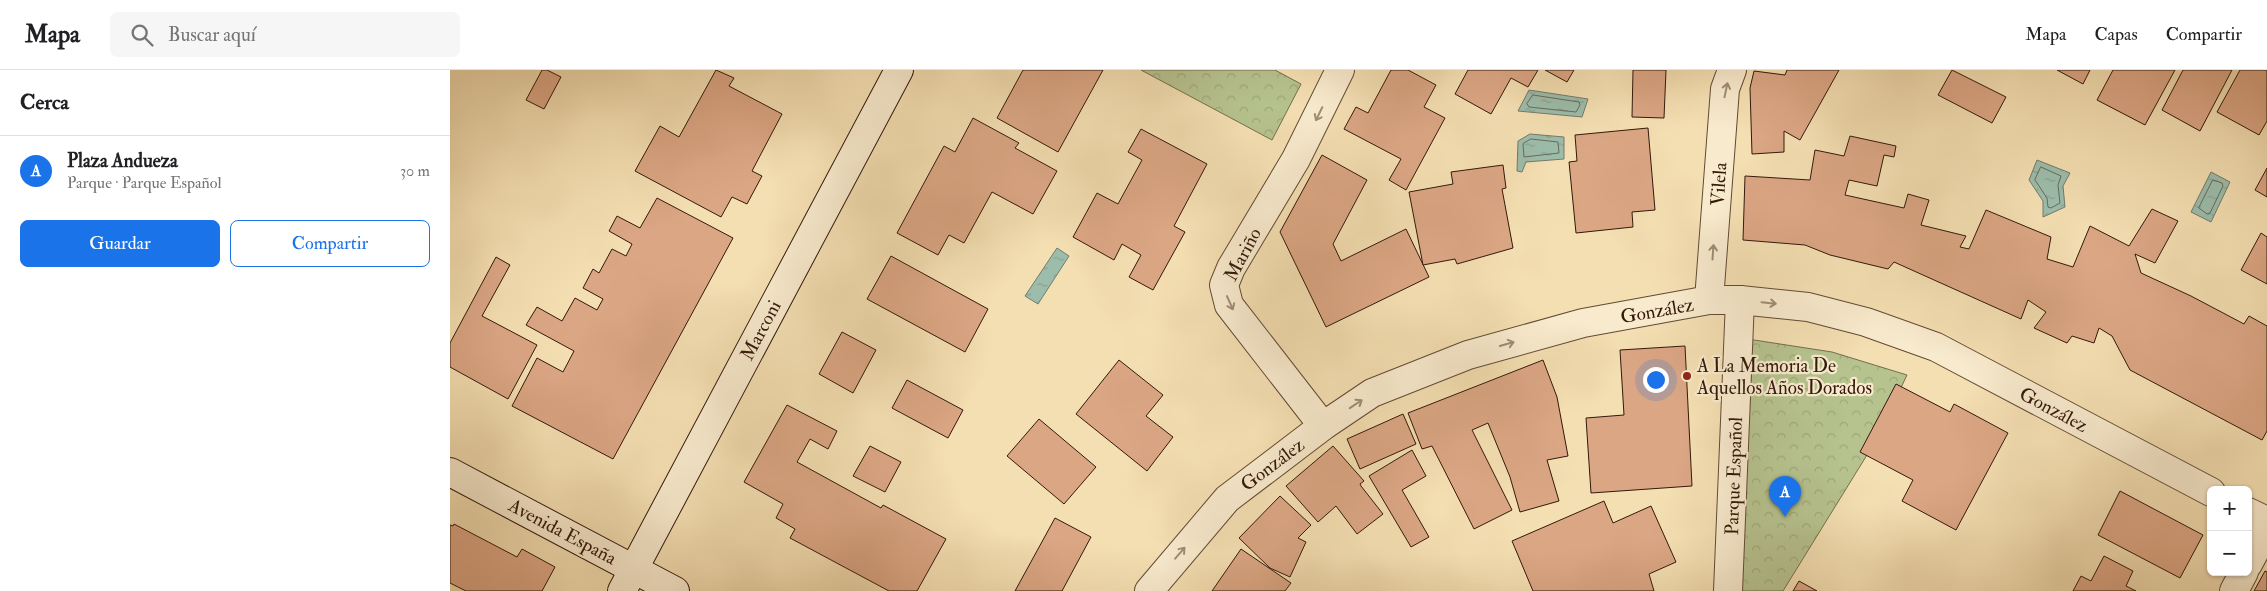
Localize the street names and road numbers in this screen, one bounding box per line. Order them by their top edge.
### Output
street label: Vilela [1705,161,1733,207]
street label: Mariño [1219,224,1267,285]
street label: González [1619,293,1696,329]
street label: Marconi [735,296,787,365]
street label: González [2015,382,2092,438]
street label: Parque Español [1720,416,1749,536]
street label: González [1236,433,1309,497]
street label: Avenida España [503,493,621,571]

